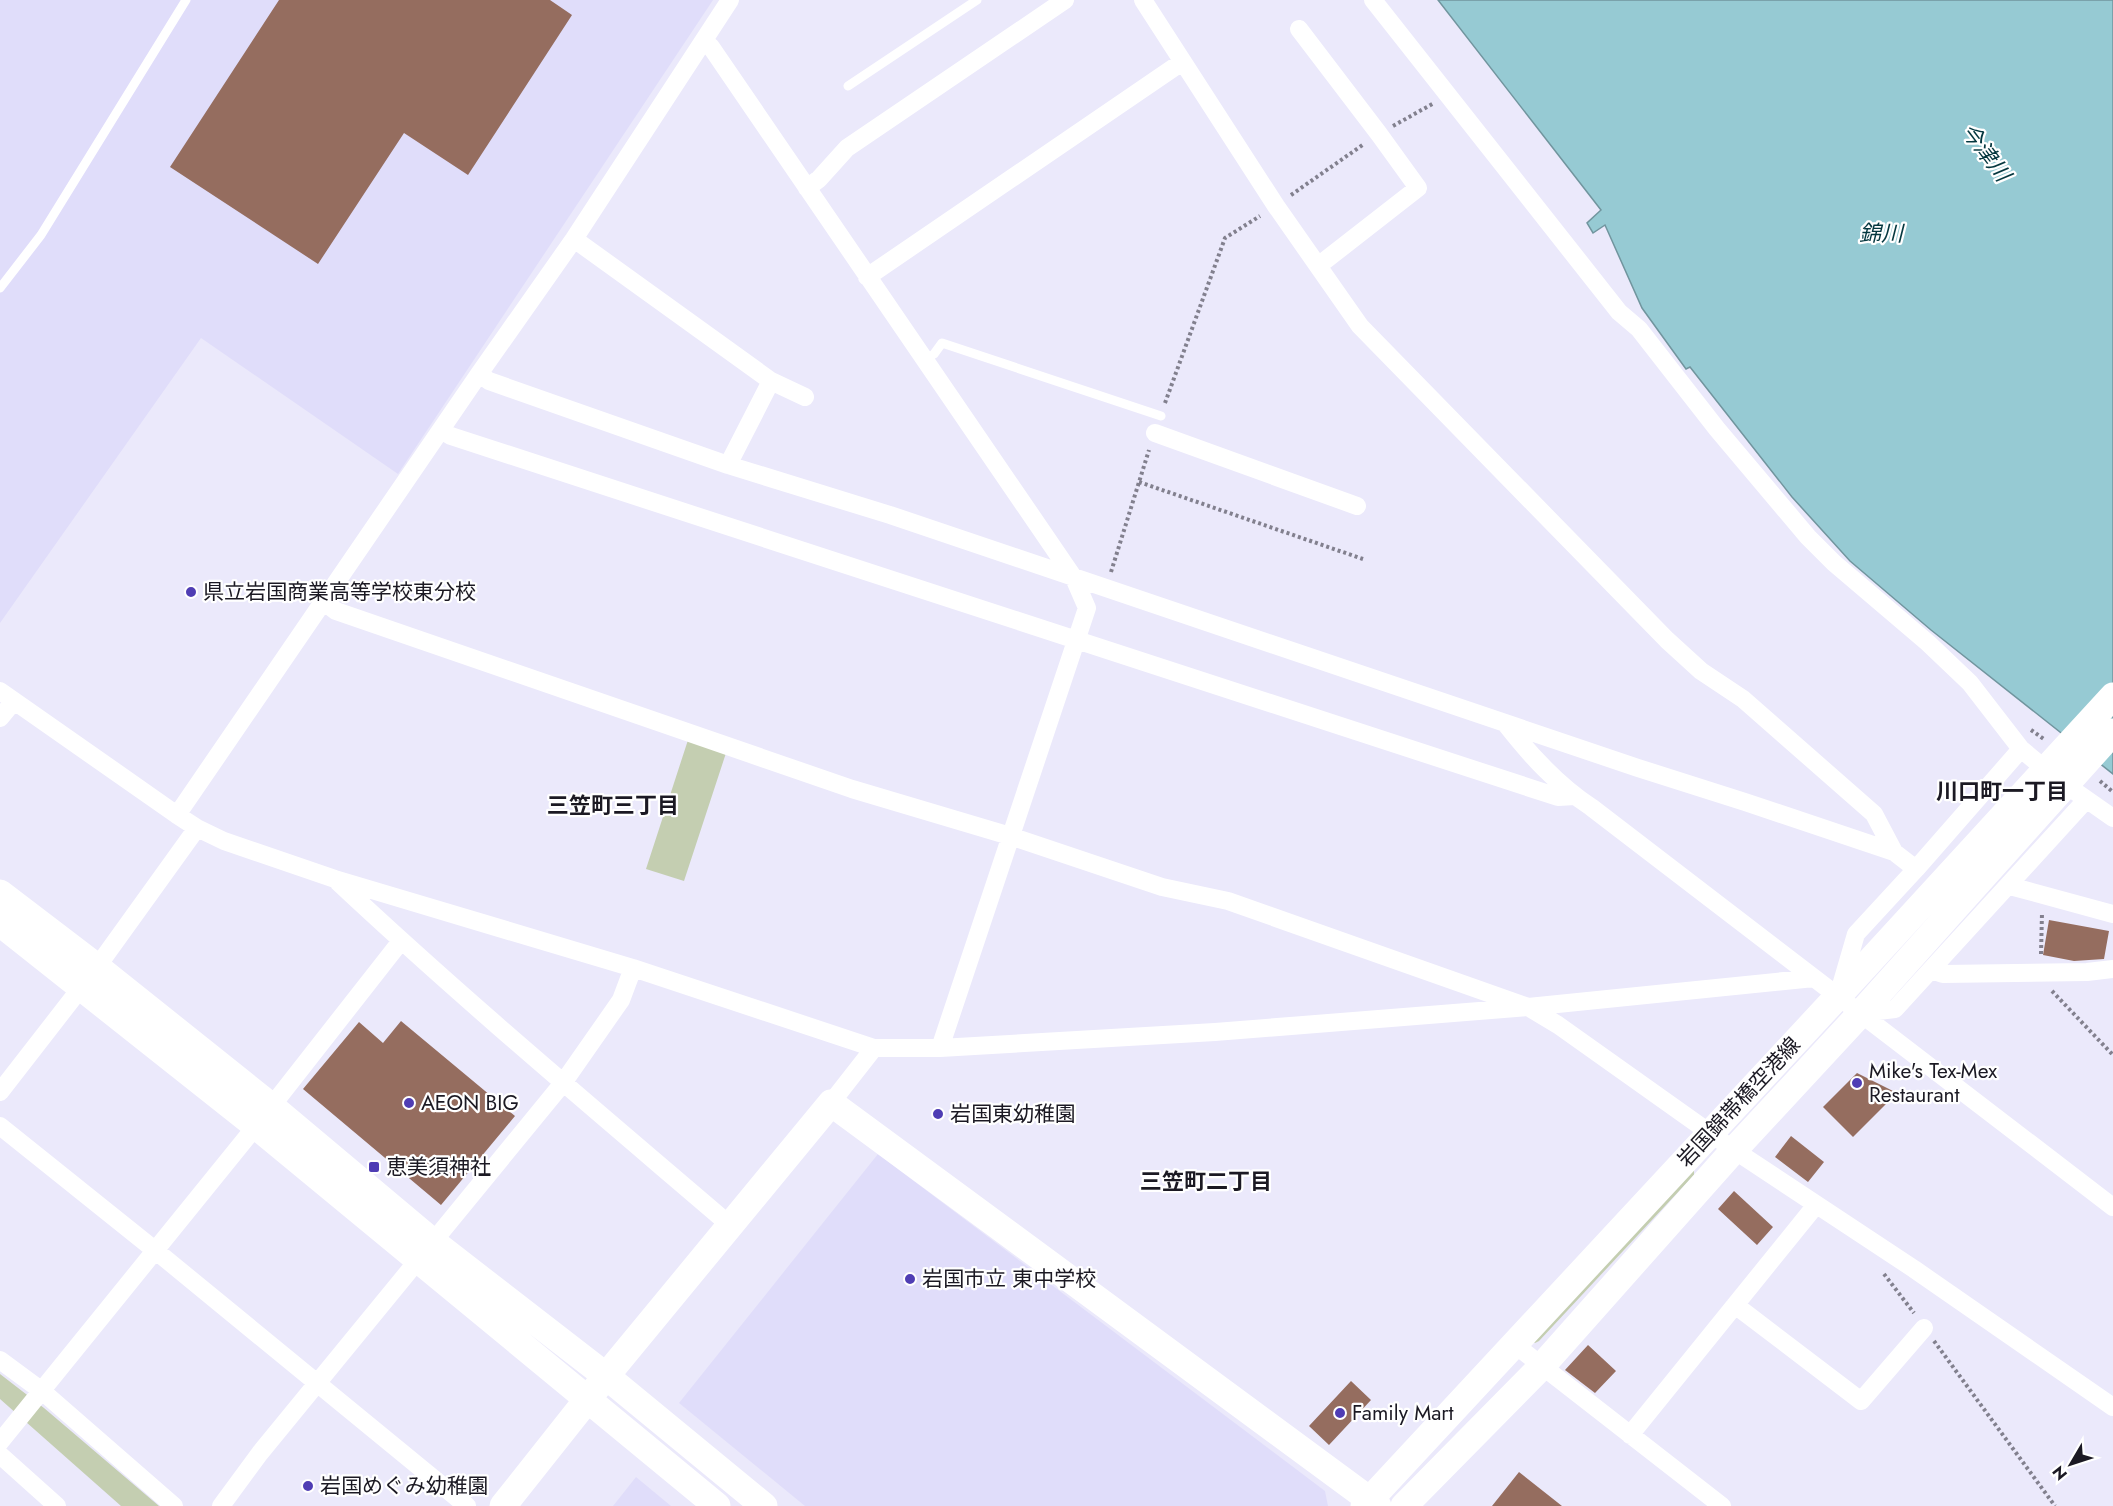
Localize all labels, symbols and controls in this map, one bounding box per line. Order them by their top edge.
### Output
water label: 今津川 [1953,116,2020,190]
water label: 錦川 [1859,217,1905,249]
place label: 県立岩国商業高等学校東分校 [203,577,476,607]
marker: 県立岩国商業高等学校東分校 [184,585,198,599]
district label: 川口町一丁目 [1936,775,2068,807]
district label: 三笠町三丁目 [547,789,679,821]
street label: 岩国錦帯橋空港線 [1671,1030,1807,1174]
place label: Mike's Tex-Mex Restaurant [1869,1056,1997,1110]
marker: Mike's Tex-Mex Restaurant [1850,1076,1864,1090]
place label: AEON BIG [421,1088,519,1118]
marker: AEON BIG [402,1096,416,1110]
place label: 岩国東幼稚園 [950,1099,1076,1129]
marker: 岩国東幼稚園 [931,1107,945,1121]
place label: 恵美須神社 [386,1152,491,1182]
marker: 恵美須神社 [367,1160,381,1174]
district label: 三笠町二丁目 [1140,1165,1272,1197]
place label: 岩国市立 東中学校 [922,1264,1096,1294]
marker: 岩国市立 東中学校 [903,1272,917,1286]
place label: Family Mart [1352,1398,1454,1428]
marker: Family Mart [1333,1406,1347,1420]
north arrow [2041,1434,2101,1494]
text: N [2047,1461,2073,1485]
place label: 岩国めぐみ幼稚園 [320,1471,489,1501]
marker: 岩国めぐみ幼稚園 [301,1479,315,1493]

